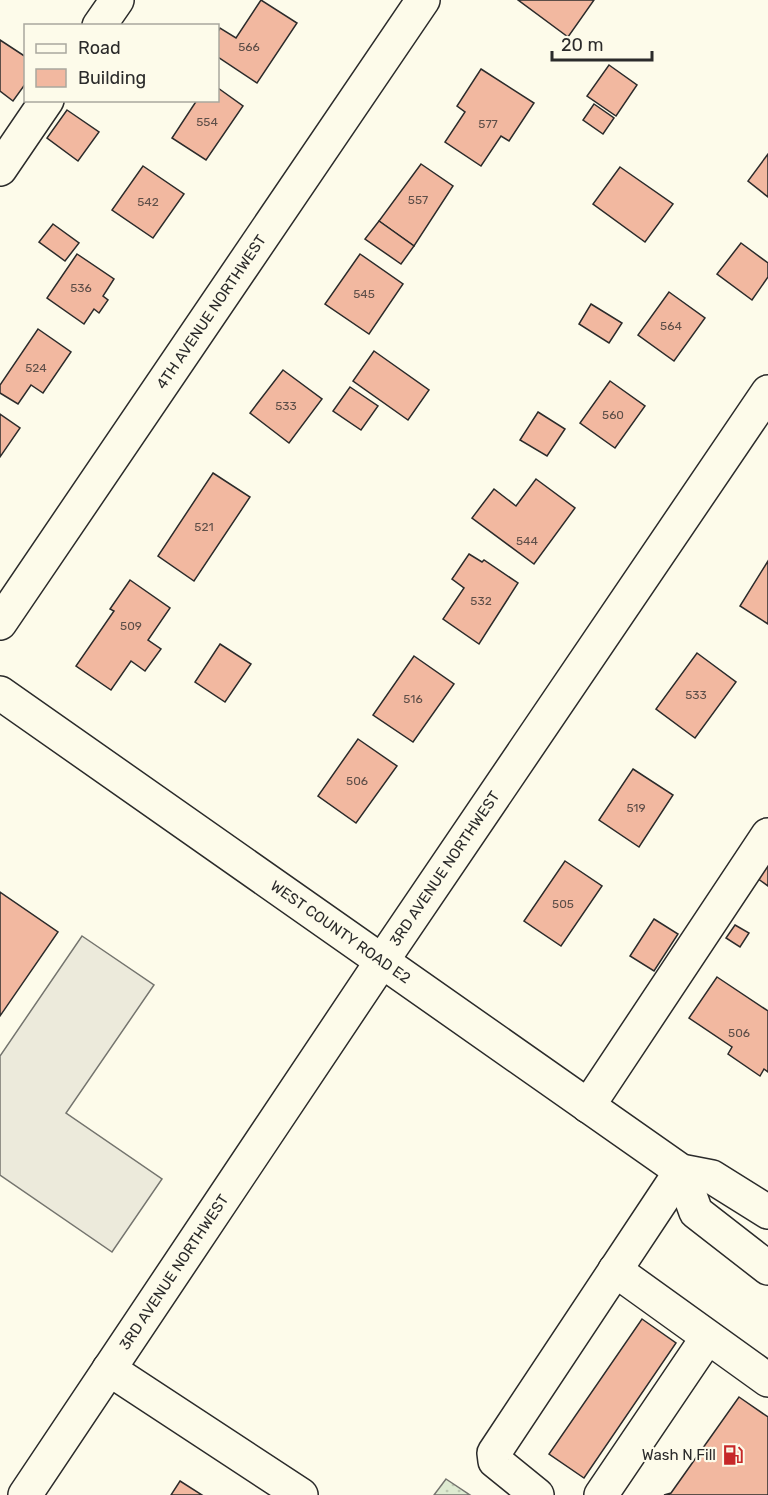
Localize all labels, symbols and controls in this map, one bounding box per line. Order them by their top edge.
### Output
legend [24,24,219,102]
scale bar [552,24,652,62]
text: 20 m [561,34,603,56]
text: Road [78,37,121,59]
house number: 566 [238,40,260,54]
text: Building [78,67,146,89]
house number: 554 [196,115,218,129]
house number: 577 [478,117,498,131]
house number: 557 [408,193,428,207]
house number: 542 [137,195,159,209]
street label: 4TH AVENUE NORTHWEST [153,231,270,392]
house number: 536 [70,281,92,295]
house number: 545 [353,287,375,301]
house number: 564 [660,319,682,333]
house number: 524 [25,361,47,375]
house number: 533 [275,399,297,413]
house number: 560 [602,408,624,422]
house number: 521 [194,520,214,534]
house number: 544 [516,534,539,548]
house number: 532 [470,594,492,608]
house number: 509 [120,619,142,633]
house number: 533 [685,688,707,702]
house number: 516 [403,692,423,706]
house number: 506 [346,774,368,788]
street label: 3RD AVENUE NORTHWEST [386,787,504,949]
house number: 519 [626,801,646,815]
street label: WEST COUNTY ROAD E2 [267,877,414,987]
house number: 505 [552,897,574,911]
house number: 506 [728,1026,750,1040]
street label: 3RD AVENUE NORTHWEST [116,1191,233,1353]
fuel station icon: Wash N Fill [721,1443,745,1467]
place label: Wash N Fill [642,1446,716,1464]

